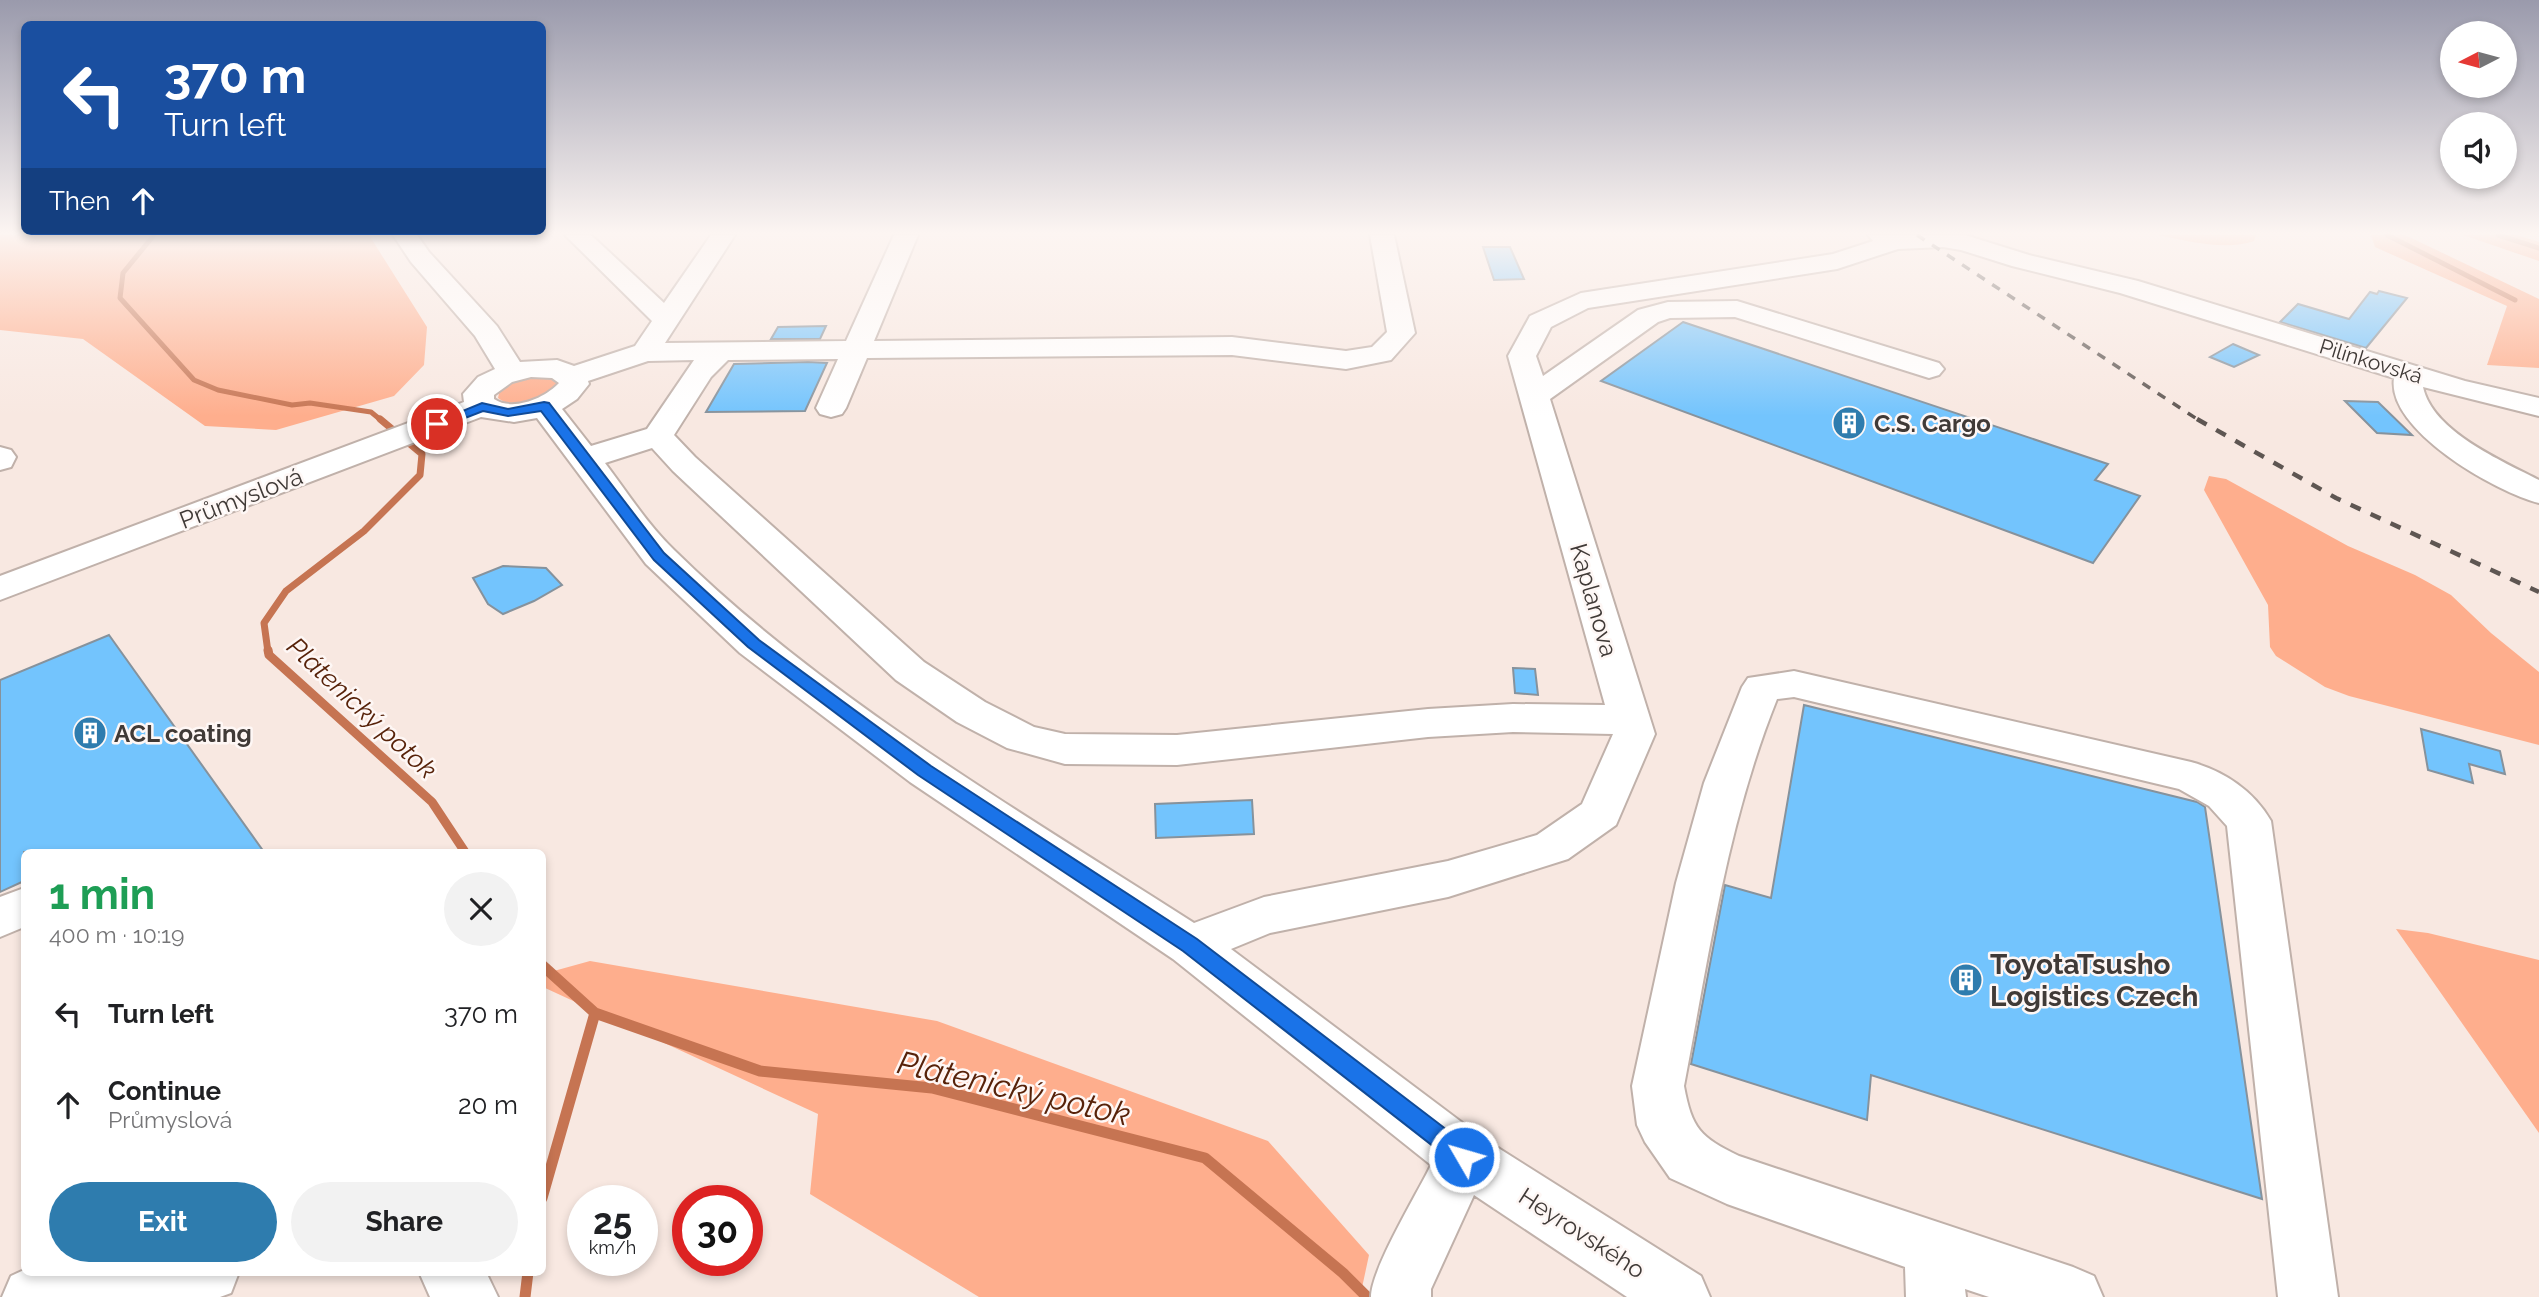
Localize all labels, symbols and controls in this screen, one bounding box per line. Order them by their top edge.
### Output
north arrow [2440,21,2516,98]
map controls [2440,21,2517,189]
text: 370 m [164,47,306,104]
icon: left [49,49,140,140]
text: Turn left [164,106,286,143]
button: sound [2440,112,2517,189]
icon: ahead [124,182,162,220]
text: Then [49,186,110,216]
street label: Pilínkovská [2316,333,2426,389]
pin [407,394,467,454]
building icon: C.S. Cargo [1830,404,1868,442]
icon: arrive [418,405,456,443]
place label: C.S. Cargo [1874,409,1991,438]
street label: Průmyslová [175,461,307,535]
street label: Kaplanova [1564,540,1624,660]
water label: Plátenický potok [281,631,443,785]
building icon: ACL coating [71,714,109,752]
place label: ACL coating [114,719,252,748]
text: 1 min [49,870,155,919]
button: close [444,872,518,946]
text: 400 m · 10:19 [49,921,184,948]
place label: ToyotaTsusho Logistics Czech [1990,948,2198,1013]
building icon: ToyotaTsusho Logistics Czech [1947,961,1985,999]
icon: left [49,995,87,1033]
text: Turn left [108,999,214,1029]
text: 370 m [444,999,518,1029]
water label: Plátenický potok [894,1043,1134,1133]
text: Continue [108,1076,221,1106]
icon: ahead [49,1086,87,1124]
text: 20 m [458,1090,518,1120]
text: Průmyslová [108,1106,232,1133]
position arrow [1427,1120,1501,1194]
street label: Heyrovského [1513,1181,1651,1285]
button: Exit [49,1182,277,1262]
button: Share [291,1182,518,1262]
speed limit sign: 30 [672,1185,763,1276]
text: 25 [593,1201,632,1242]
text: km/h [589,1237,636,1258]

